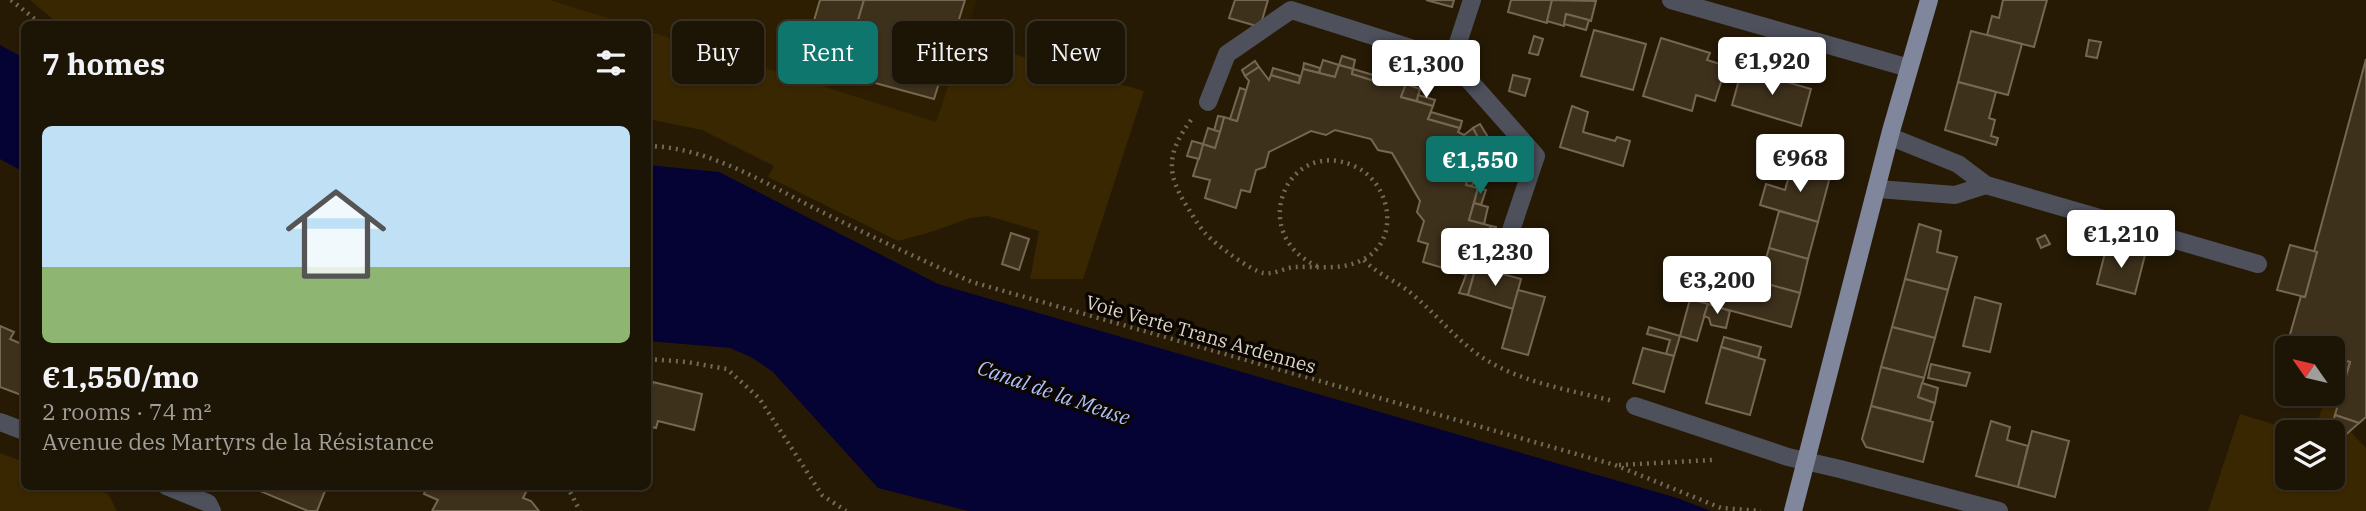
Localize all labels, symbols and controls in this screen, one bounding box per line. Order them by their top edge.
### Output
chip: Buy [672,21,764,84]
chip: Rent [778,21,878,84]
chip: Filters [892,21,1013,84]
chip: New [1027,21,1125,84]
pin: €1,920 [1715,38,1829,97]
pin: €1,300 [1369,41,1483,100]
text: 7 homes [42,44,165,83]
icon: filters [592,44,630,82]
text: €1,920 [1734,45,1810,75]
text: €1,300 [1388,48,1464,78]
pin: €968 [1759,134,1841,194]
pin: €1,550 [1423,136,1537,196]
text: €968 [1772,142,1828,172]
text: €1,550 [1442,144,1518,174]
icon: home [273,171,399,297]
pin: €1,210 [2064,210,2178,270]
text: €1,210 [2083,218,2159,248]
pin: €1,230 [1438,229,1552,288]
text: €1,230 [1457,236,1533,266]
pin: €3,200 [1660,256,1774,316]
text: €3,200 [1679,264,1755,294]
street label: Voie Verte Trans Ardennes [1083,290,1319,378]
north arrow [2275,336,2345,406]
map controls [2275,336,2345,490]
water label: Canal de la Meuse [974,353,1135,431]
text: €1,550/mo [42,357,199,396]
text: 2 rooms · 74 m² [42,396,212,426]
button: layers [2275,420,2345,490]
text: Avenue des Martyrs de la Résistance [42,426,434,456]

